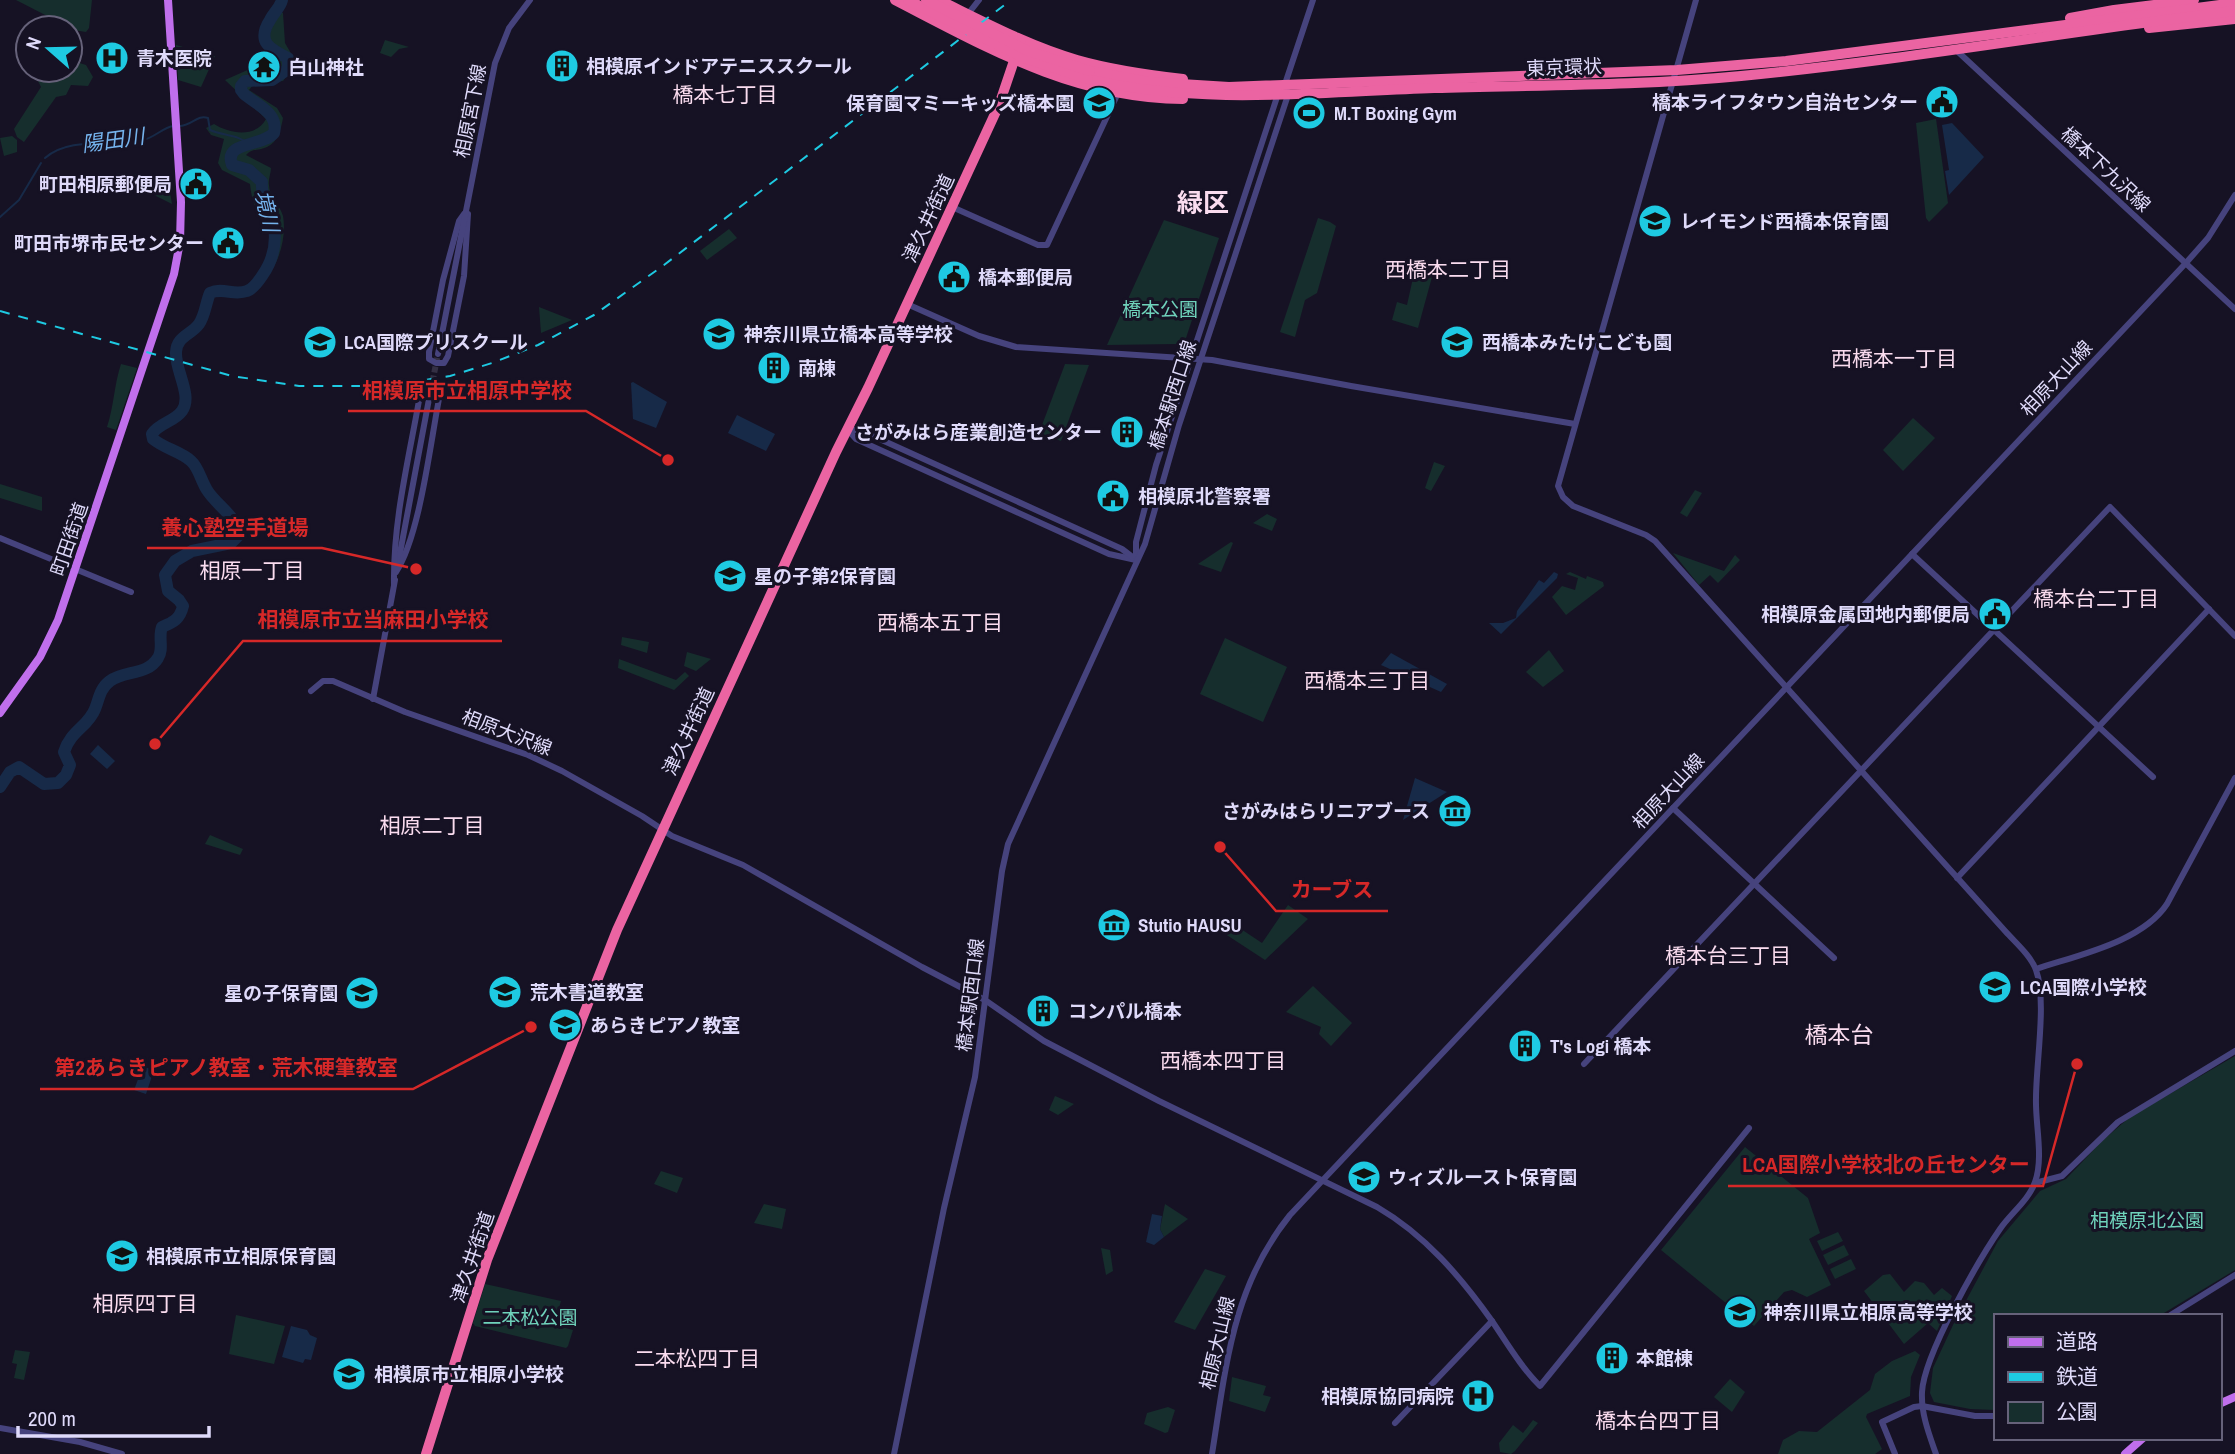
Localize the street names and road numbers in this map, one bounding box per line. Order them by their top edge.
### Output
street label: 東京環状 [1526,53,1602,81]
street label: 相原宮下線 [448,62,492,160]
street label: 橋本下九沢線 [2055,121,2157,217]
street label: 津久井街道 [896,169,960,267]
street label: 相原大山線 [2014,334,2098,422]
street label: 橋本駅西口線 [1142,337,1202,453]
street label: 町田街道 [44,499,94,579]
street label: 津久井街道 [656,682,720,780]
street label: 相原大沢線 [458,703,556,761]
street label: 相原大山線 [1626,747,1710,835]
street label: 橋本駅西口線 [950,937,990,1053]
street label: 津久井街道 [444,1208,500,1306]
street label: 相原大山線 [1194,1294,1240,1392]

